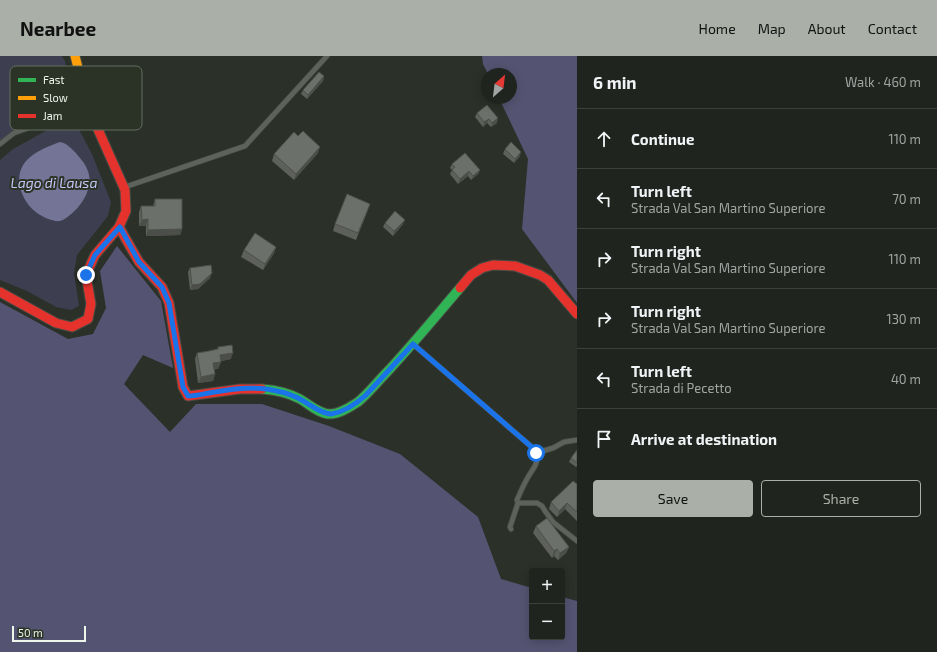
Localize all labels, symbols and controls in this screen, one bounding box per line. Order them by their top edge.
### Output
text: Nearbee [20,17,96,40]
text: Home [699,20,736,37]
text: Map [758,20,786,37]
text: About [808,20,846,37]
text: Contact [868,20,917,37]
legend [10,66,142,130]
north arrow [481,68,517,104]
text: 6 min [593,72,637,92]
text: Fast [43,73,65,86]
text: Walk · 460 m [845,74,921,90]
text: Slow [43,91,68,104]
text: Jam [43,109,62,122]
icon: ahead [593,128,615,150]
text: Continue [631,130,694,148]
text: 110 m [889,131,921,147]
water label: Lago di Lausa [11,174,97,191]
text: Turn left [631,182,692,200]
icon: left [593,188,615,210]
text: 70 m [892,191,921,207]
text: Strada Val San Martino Superiore [631,200,826,216]
text: Turn right [631,242,701,260]
icon: right [593,248,615,270]
text: 110 m [889,251,921,267]
text: Strada Val San Martino Superiore [631,260,826,276]
route end [77,266,95,284]
text: Turn right [631,302,701,320]
icon: right [593,308,615,330]
text: 130 m [886,311,921,327]
text: Strada Val San Martino Superiore [631,320,826,336]
text: Turn left [631,362,692,380]
icon: left [593,368,615,390]
text: 40 m [891,371,921,387]
text: Strada di Pecetto [631,380,732,396]
icon: arrive [593,428,615,450]
text: Arrive at destination [631,430,777,448]
route start [527,444,545,462]
button: Save [593,480,753,517]
button: Share [761,480,921,517]
map controls [529,568,565,640]
button: + [529,568,565,604]
button: − [529,604,565,640]
scale bar [12,624,86,643]
text: 50 m [18,626,43,639]

